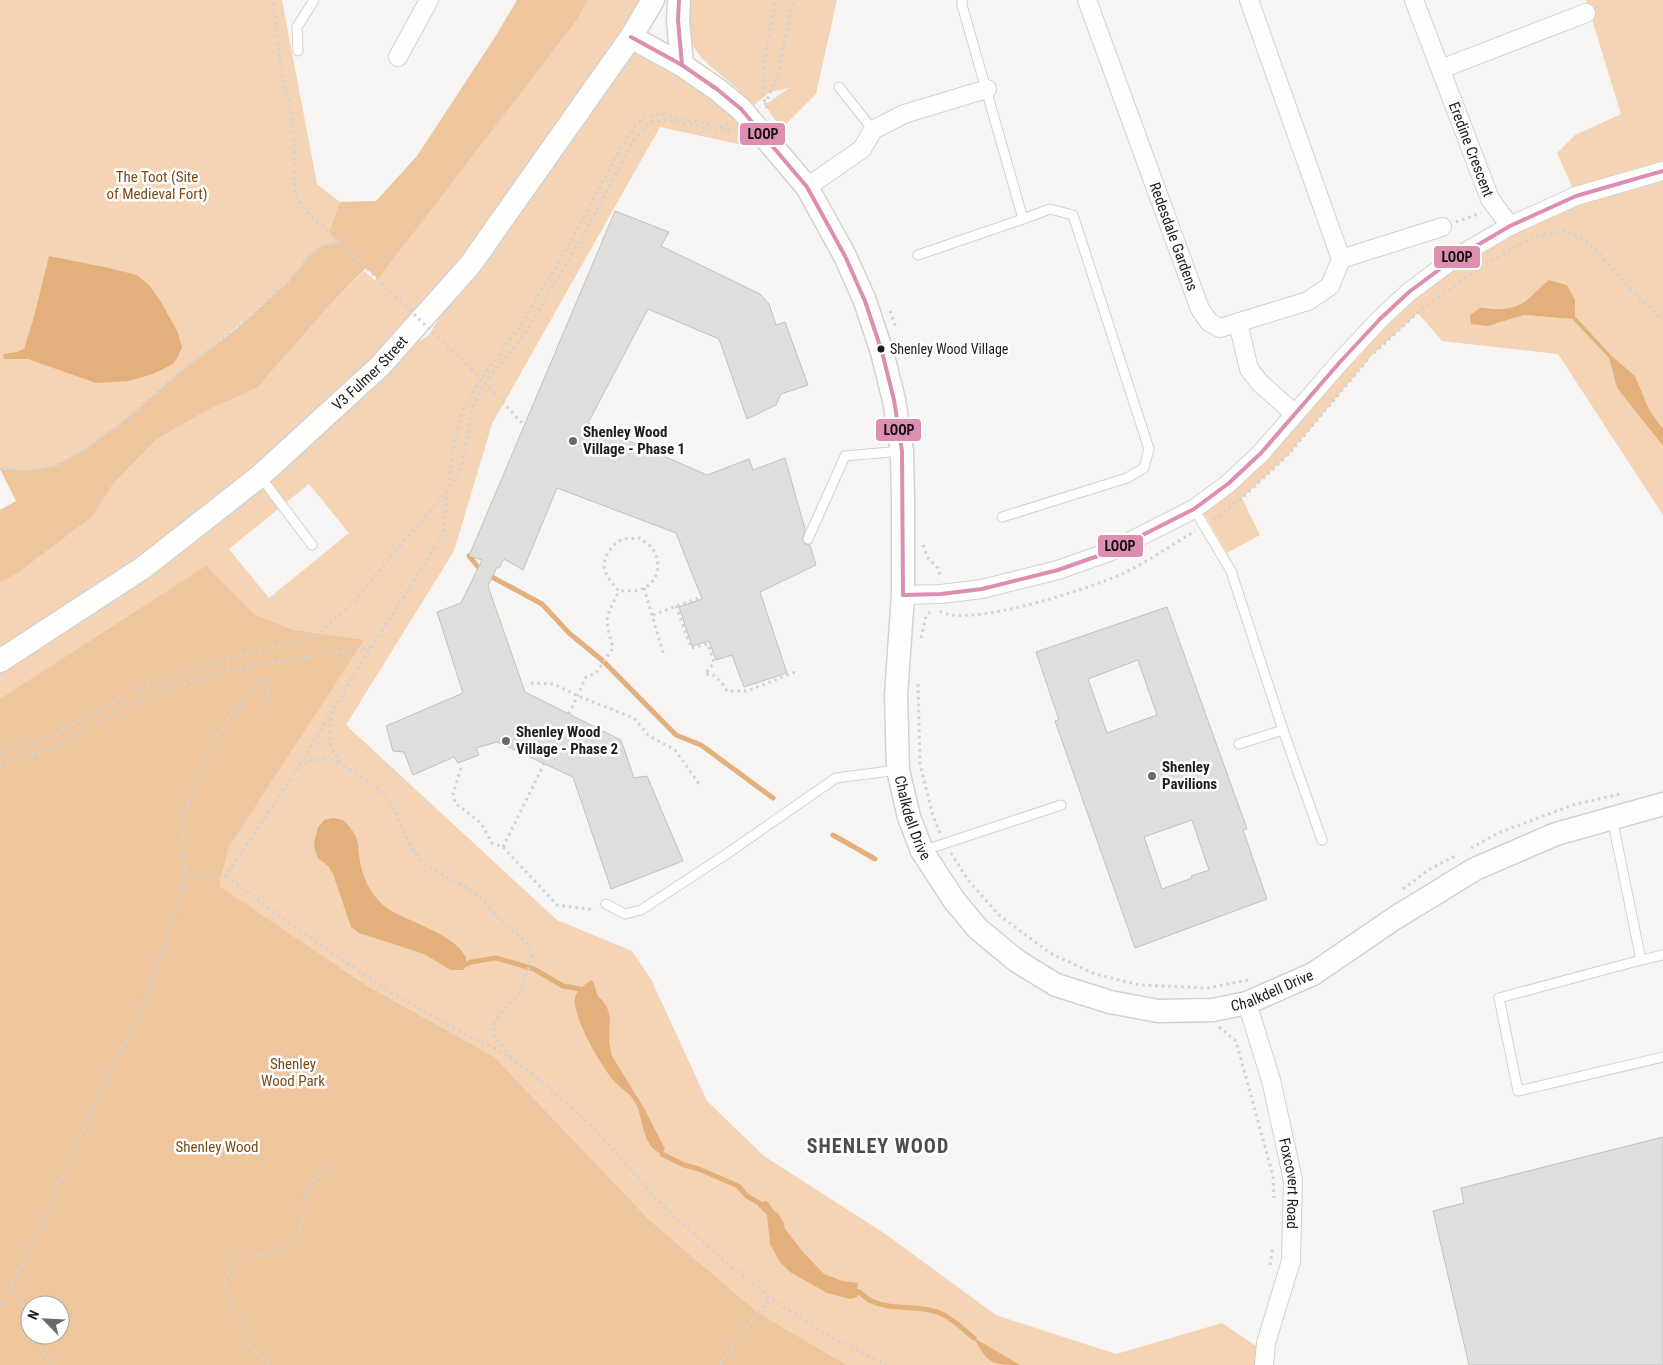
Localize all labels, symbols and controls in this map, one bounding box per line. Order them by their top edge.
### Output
street label: Eredine Crescent [1445,99,1497,199]
line badge: LOOP [739,122,786,146]
text: LOOP [747,126,779,142]
park label: The Toot (Site of Medieval Fort) [106,168,208,203]
street label: Redesdale Gardens [1146,180,1202,293]
line badge: LOOP [1433,245,1481,269]
text: LOOP [1441,249,1473,265]
street label: V3 Fulmer Street [329,332,411,414]
place label: Shenley Wood Village [890,341,1009,357]
marker: Shenley Wood Village [876,344,886,354]
line badge: LOOP [875,418,922,442]
text: LOOP [883,422,915,438]
place label: Shenley Wood Village - Phase 1 [583,423,685,458]
marker: Shenley Wood Village - Phase 1 [567,435,579,447]
line badge: LOOP [1097,534,1144,558]
text: LOOP [1104,538,1136,554]
place label: Shenley Wood Village - Phase 2 [516,723,618,758]
marker: Shenley Wood Village - Phase 2 [500,735,512,747]
place label: Shenley Pavilions [1162,758,1217,793]
marker: Shenley Pavilions [1146,770,1158,782]
street label: Chalkdell Drive [891,774,934,864]
street label: Chalkdell Drive [1229,966,1316,1015]
park label: Shenley Wood Park [261,1055,325,1090]
district label: SHENLEY WOOD [807,1134,949,1158]
street label: Foxcovert Road [1275,1136,1302,1229]
park label: Shenley Wood [175,1138,259,1156]
north arrow [20,1295,70,1345]
text: N [24,1308,42,1322]

